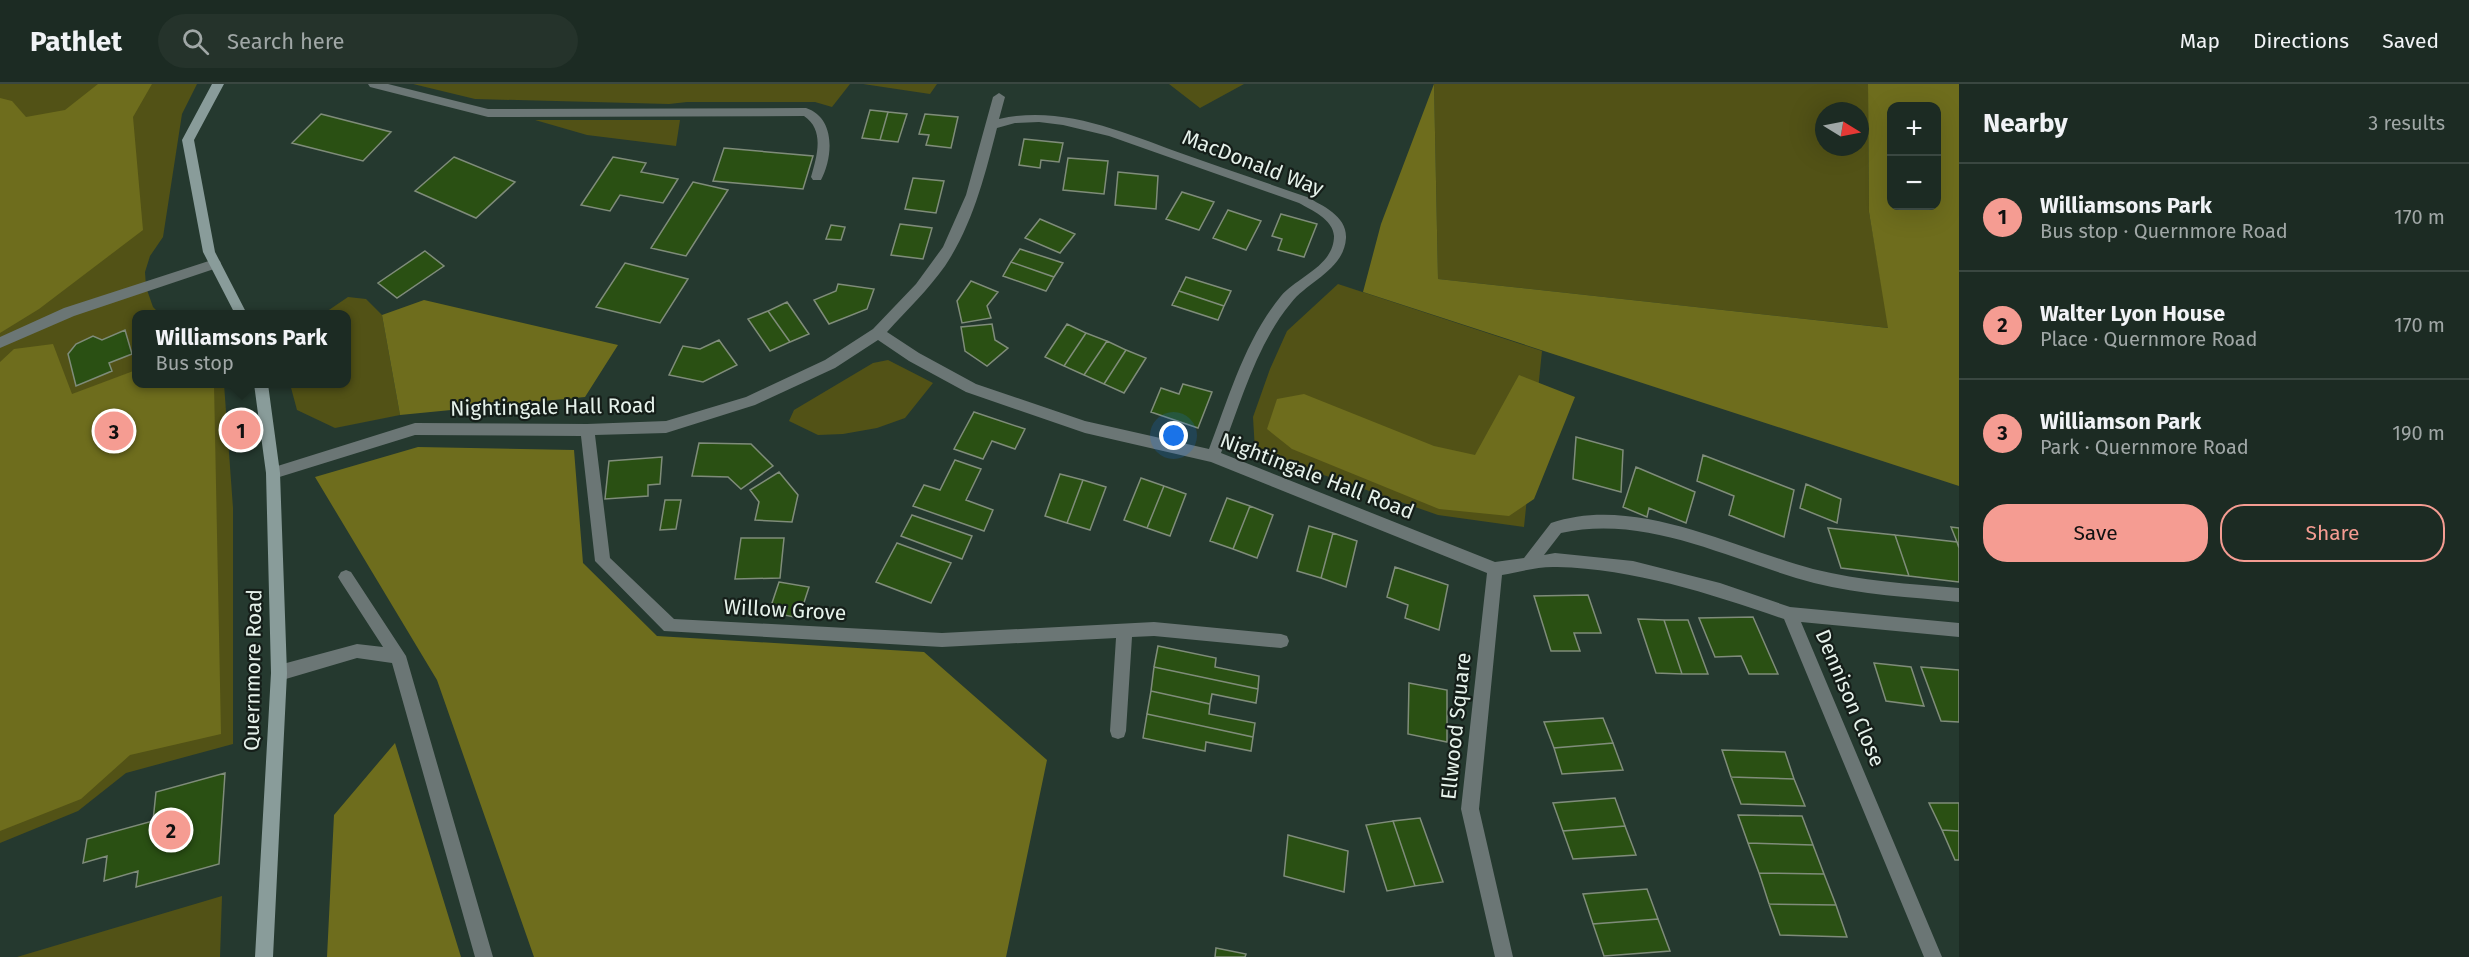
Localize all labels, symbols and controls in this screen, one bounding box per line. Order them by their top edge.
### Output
search box [158,14,578,68]
text: Pathlet [30,25,122,58]
icon: search [179,25,212,58]
text: Search here [227,28,345,55]
text: Map [2180,28,2220,54]
text: Directions [2253,28,2349,54]
text: Saved [2382,28,2439,54]
north arrow [1815,102,1869,156]
map controls [1887,102,1941,210]
button: + [1887,102,1941,156]
text: Nearby [1983,108,2068,139]
text: 3 results [2368,111,2445,135]
street label: MacDonald Way [1179,124,1328,202]
button: − [1887,156,1941,210]
text: Williamsons Park [2040,192,2212,219]
text: 1 [1998,205,2007,229]
text: 170 m [2394,205,2445,229]
text: Bus stop · Quernmore Road [2040,219,2288,243]
text: Walter Lyon House [2040,300,2225,327]
popup [132,310,351,388]
text: 2 [1997,313,2008,337]
text: 170 m [2394,313,2445,337]
text: Williamsons Park [156,324,327,351]
text: Place · Quernmore Road [2040,327,2258,351]
text: Bus stop [156,351,234,375]
street label: Nightingale Hall Road [450,392,656,422]
pin: 3 [94,408,134,454]
pin: 1 [222,408,260,452]
text: Williamson Park [2040,408,2201,435]
your location [1159,421,1188,450]
text: 3 [1997,421,2008,445]
text: 190 m [2392,421,2445,445]
street label: Nightingale Hall Road [1216,427,1418,525]
text: Park · Quernmore Road [2040,435,2249,459]
button: Save [1983,504,2208,562]
button: Share [2220,504,2445,562]
street label: Quernmore Road [239,589,267,751]
street label: Willow Grove [723,594,847,626]
street label: Dennison Close [1809,625,1891,771]
street label: Ellwood Square [1435,651,1477,801]
pin: 2 [152,808,190,852]

